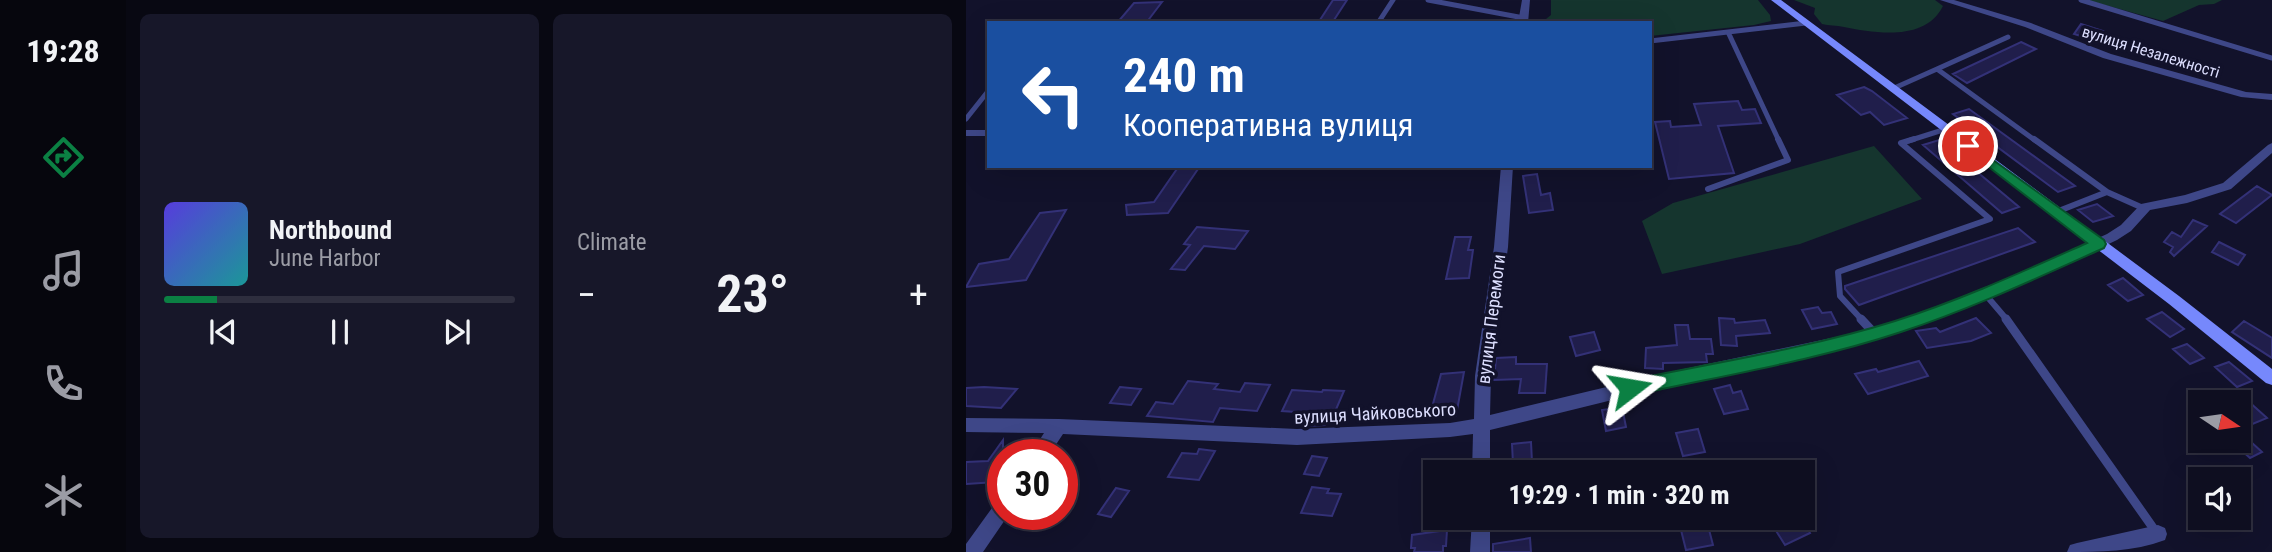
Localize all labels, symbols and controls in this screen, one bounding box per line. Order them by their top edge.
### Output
street label: вулиця Незалежності [2080,22,2222,82]
text: 19:28 [26,32,100,70]
text: 240 m [1123,47,1245,104]
icon: left [1008,49,1099,140]
text: Кооперативна вулиця [1123,106,1413,144]
pin [1938,116,1998,176]
icon: arrive [1949,127,1987,165]
icon: directions [39,133,88,182]
text: Northbound [269,215,392,245]
text: Climate [577,229,647,256]
text: June Harbor [269,245,381,272]
icon: music [39,246,88,295]
street label: вулиця Перемоги [1473,253,1509,385]
text: 23° [716,264,789,325]
text: − [577,273,596,317]
text: + [909,273,928,317]
icon: previous [204,313,242,351]
icon: pause [321,313,359,351]
icon: next [438,313,476,351]
position arrow [1593,351,1667,425]
icon: phone [39,359,88,408]
north arrow [2188,390,2250,453]
map controls [2188,390,2251,530]
street label: вулиця Чайковського [1294,398,1456,428]
speed limit sign: 30 [987,439,1078,530]
button: sound [2188,467,2251,530]
icon: climate [39,471,88,520]
text: 19:29 · 1 min · 320 m [1509,480,1729,510]

